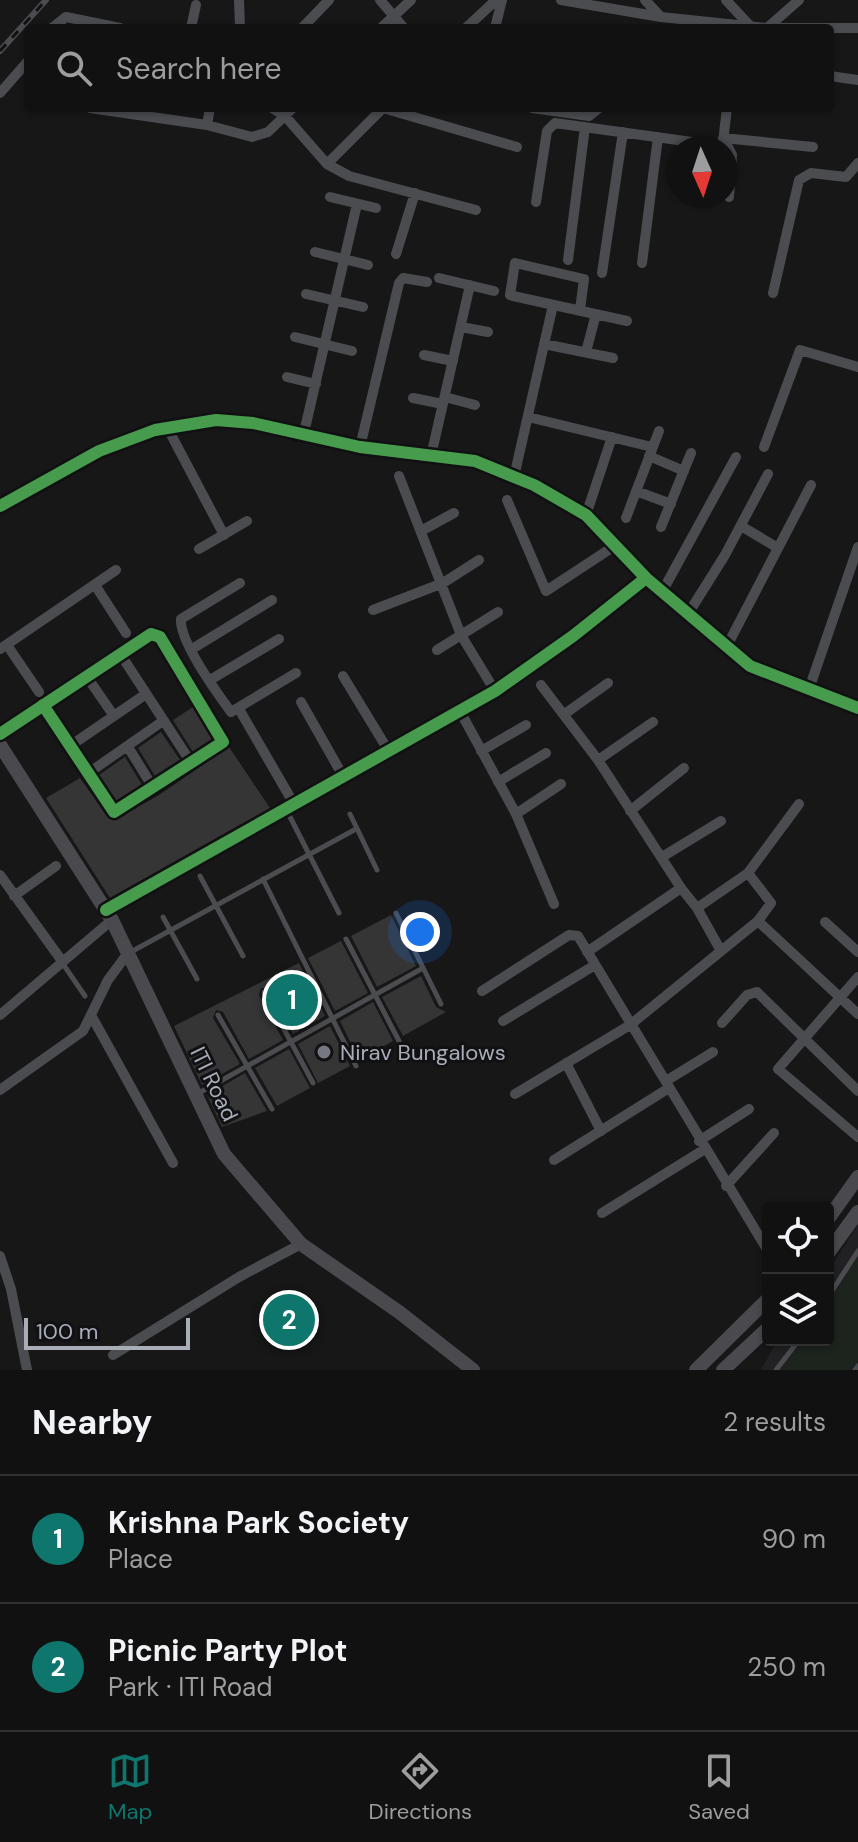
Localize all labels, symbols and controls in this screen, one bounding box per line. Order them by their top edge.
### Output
search box [24,24,834,112]
icon: search [52,46,96,90]
text: Search here [116,49,282,88]
north arrow [666,136,738,208]
your location [400,912,440,952]
pin: 1 [266,970,318,1030]
place label: Nirav Bungalows [340,1038,506,1067]
street label: ITI Road [183,1042,245,1126]
marker: Nirav Bungalows [315,1043,333,1061]
map controls [762,1202,834,1346]
button: locate [762,1202,834,1274]
button: layers [762,1274,834,1346]
pin: 2 [263,1290,315,1350]
scale bar [24,1314,190,1350]
text: 100 m [36,1317,98,1346]
text: Nearby [32,1400,152,1445]
text: 2 results [723,1405,826,1439]
text: Krishna Park Society [108,1503,409,1542]
text: 1 [53,1522,63,1556]
text: 90 m [762,1522,826,1556]
text: Place [108,1542,173,1576]
text: Picnic Party Plot [108,1631,347,1670]
text: 2 [50,1650,66,1684]
text: 250 m [747,1650,826,1684]
text: Park · ITI Road [108,1670,273,1704]
tab: Map [108,1749,152,1826]
tab: Directions [369,1749,472,1826]
tab: Saved [688,1749,750,1826]

